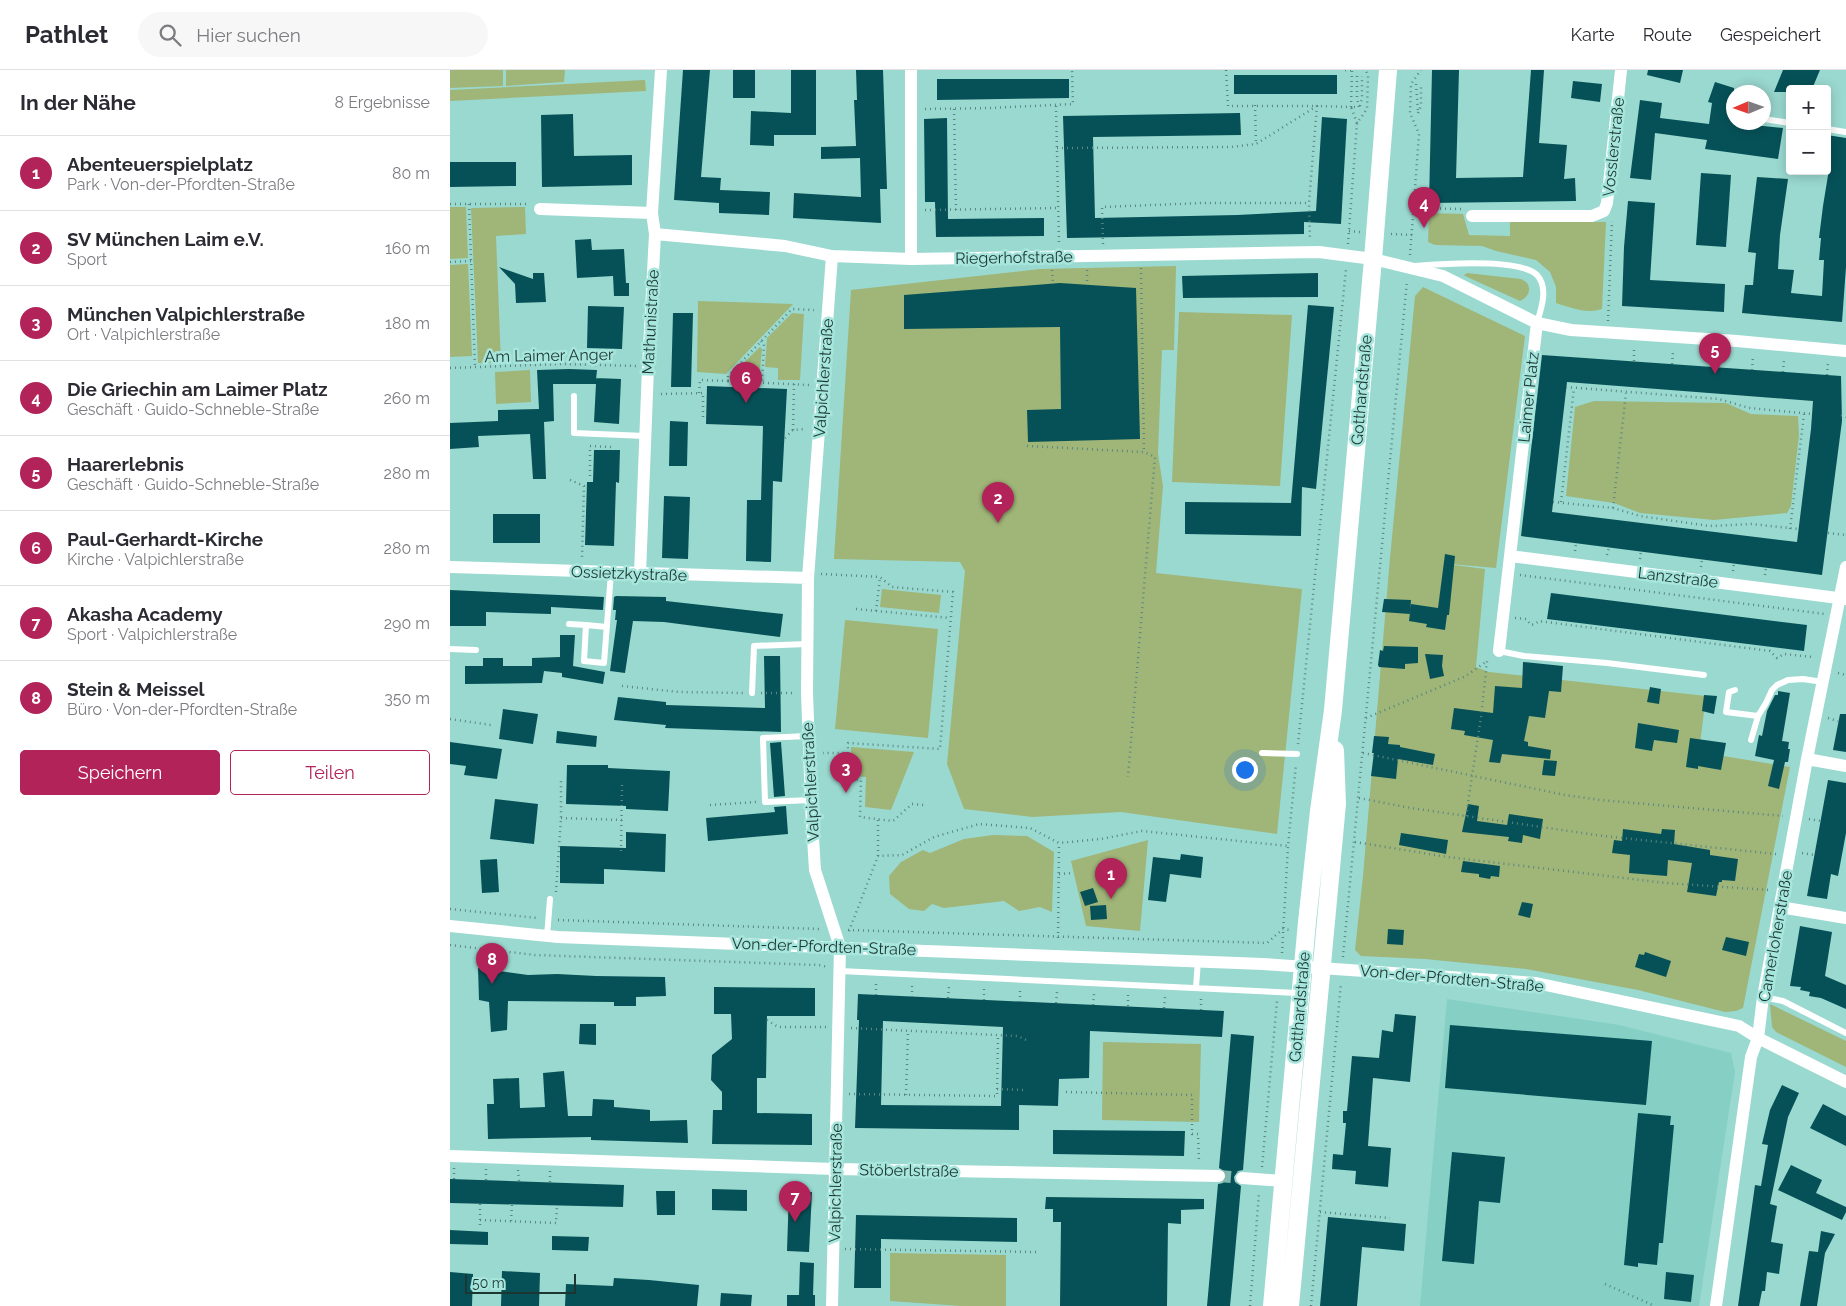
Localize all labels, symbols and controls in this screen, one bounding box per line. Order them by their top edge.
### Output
search box [138,12,488,57]
text: Pathlet [25,20,108,49]
icon: search [156,21,184,49]
text: Hier suchen [196,24,301,46]
text: Karte [1571,24,1615,45]
text: Route [1643,24,1692,45]
text: Gespeichert [1720,24,1821,45]
north arrow [1726,85,1771,130]
map controls [1786,85,1831,175]
button: + [1786,85,1831,130]
text: In der Nähe [20,90,136,115]
text: 8 Ergebnisse [335,93,430,112]
street label: Vosslerstraße [1599,96,1628,198]
button: − [1786,130,1831,175]
text: Abenteuerspielplatz [67,153,253,175]
text: 1 [32,164,40,183]
text: 80 m [392,164,430,183]
text: Park · Von-der-Pfordten-Straße [67,175,295,194]
pin: 4 [1408,187,1440,228]
text: SV München Laim e.V. [67,228,264,250]
text: 2 [31,239,41,258]
text: 160 m [385,239,430,258]
street label: Riegerhofstraße [955,247,1073,268]
text: Sport [67,250,107,269]
street label: Mathunistraße [638,269,663,375]
text: München Valpichlerstraße [67,303,305,325]
text: 3 [32,314,40,333]
text: 180 m [385,314,430,333]
street label: Valpichlerstraße [810,318,837,438]
text: Ort · Valpichlerstraße [67,325,220,344]
pin: 5 [1699,333,1731,374]
street label: Gotthardstraße [1347,334,1376,446]
street label: Am Laimer Anger [484,345,614,366]
street label: Laimer Platz [1514,351,1543,443]
pin: 6 [730,362,762,403]
text: Die Griechin am Laimer Platz [67,378,328,400]
text: 4 [31,389,41,408]
text: 260 m [383,389,430,408]
text: Geschäft · Guido-Schneble-Straße [67,400,319,419]
text: Haarerlebnis [67,453,184,475]
text: 5 [32,464,40,483]
text: 280 m [384,464,430,483]
text: Geschäft · Guido-Schneble-Straße [67,475,319,494]
pin: 2 [982,482,1014,523]
text: Paul-Gerhardt-Kirche [67,528,263,550]
text: 6 [31,539,41,558]
text: 280 m [384,539,430,558]
text: Kirche · Valpichlerstraße [67,550,244,569]
street label: Ossietzkystraße [571,562,687,585]
street label: Lanzstraße [1637,563,1719,592]
text: Akasha Academy [67,603,223,625]
text: 7 [32,614,40,633]
text: 290 m [384,614,430,633]
text: Sport · Valpichlerstraße [67,625,237,644]
text: Stein & Meissel [67,678,205,700]
text: 8 [31,689,41,708]
text: 350 m [384,689,430,708]
text: Büro · Von-der-Pfordten-Straße [67,700,297,719]
street label: Valpichlerstraße [798,722,823,842]
button: Speichern [20,750,220,795]
button: Teilen [230,750,430,795]
pin: 3 [830,752,862,793]
your location [1232,757,1258,783]
pin: 1 [1095,858,1127,899]
street label: Camerloherstraße [1755,869,1796,1003]
street label: Von-der-Pfordten-Straße [731,934,917,959]
pin: 8 [476,943,508,984]
street label: Gotthardstraße [1285,951,1314,1063]
street label: Von-der-Pfordten-Straße [1359,961,1545,996]
street label: Valpichlerstraße [825,1123,846,1243]
street label: Stöberlstraße [859,1160,959,1181]
pin: 7 [779,1181,811,1222]
scale bar [465,1271,576,1294]
text: 50 m [472,1275,505,1291]

